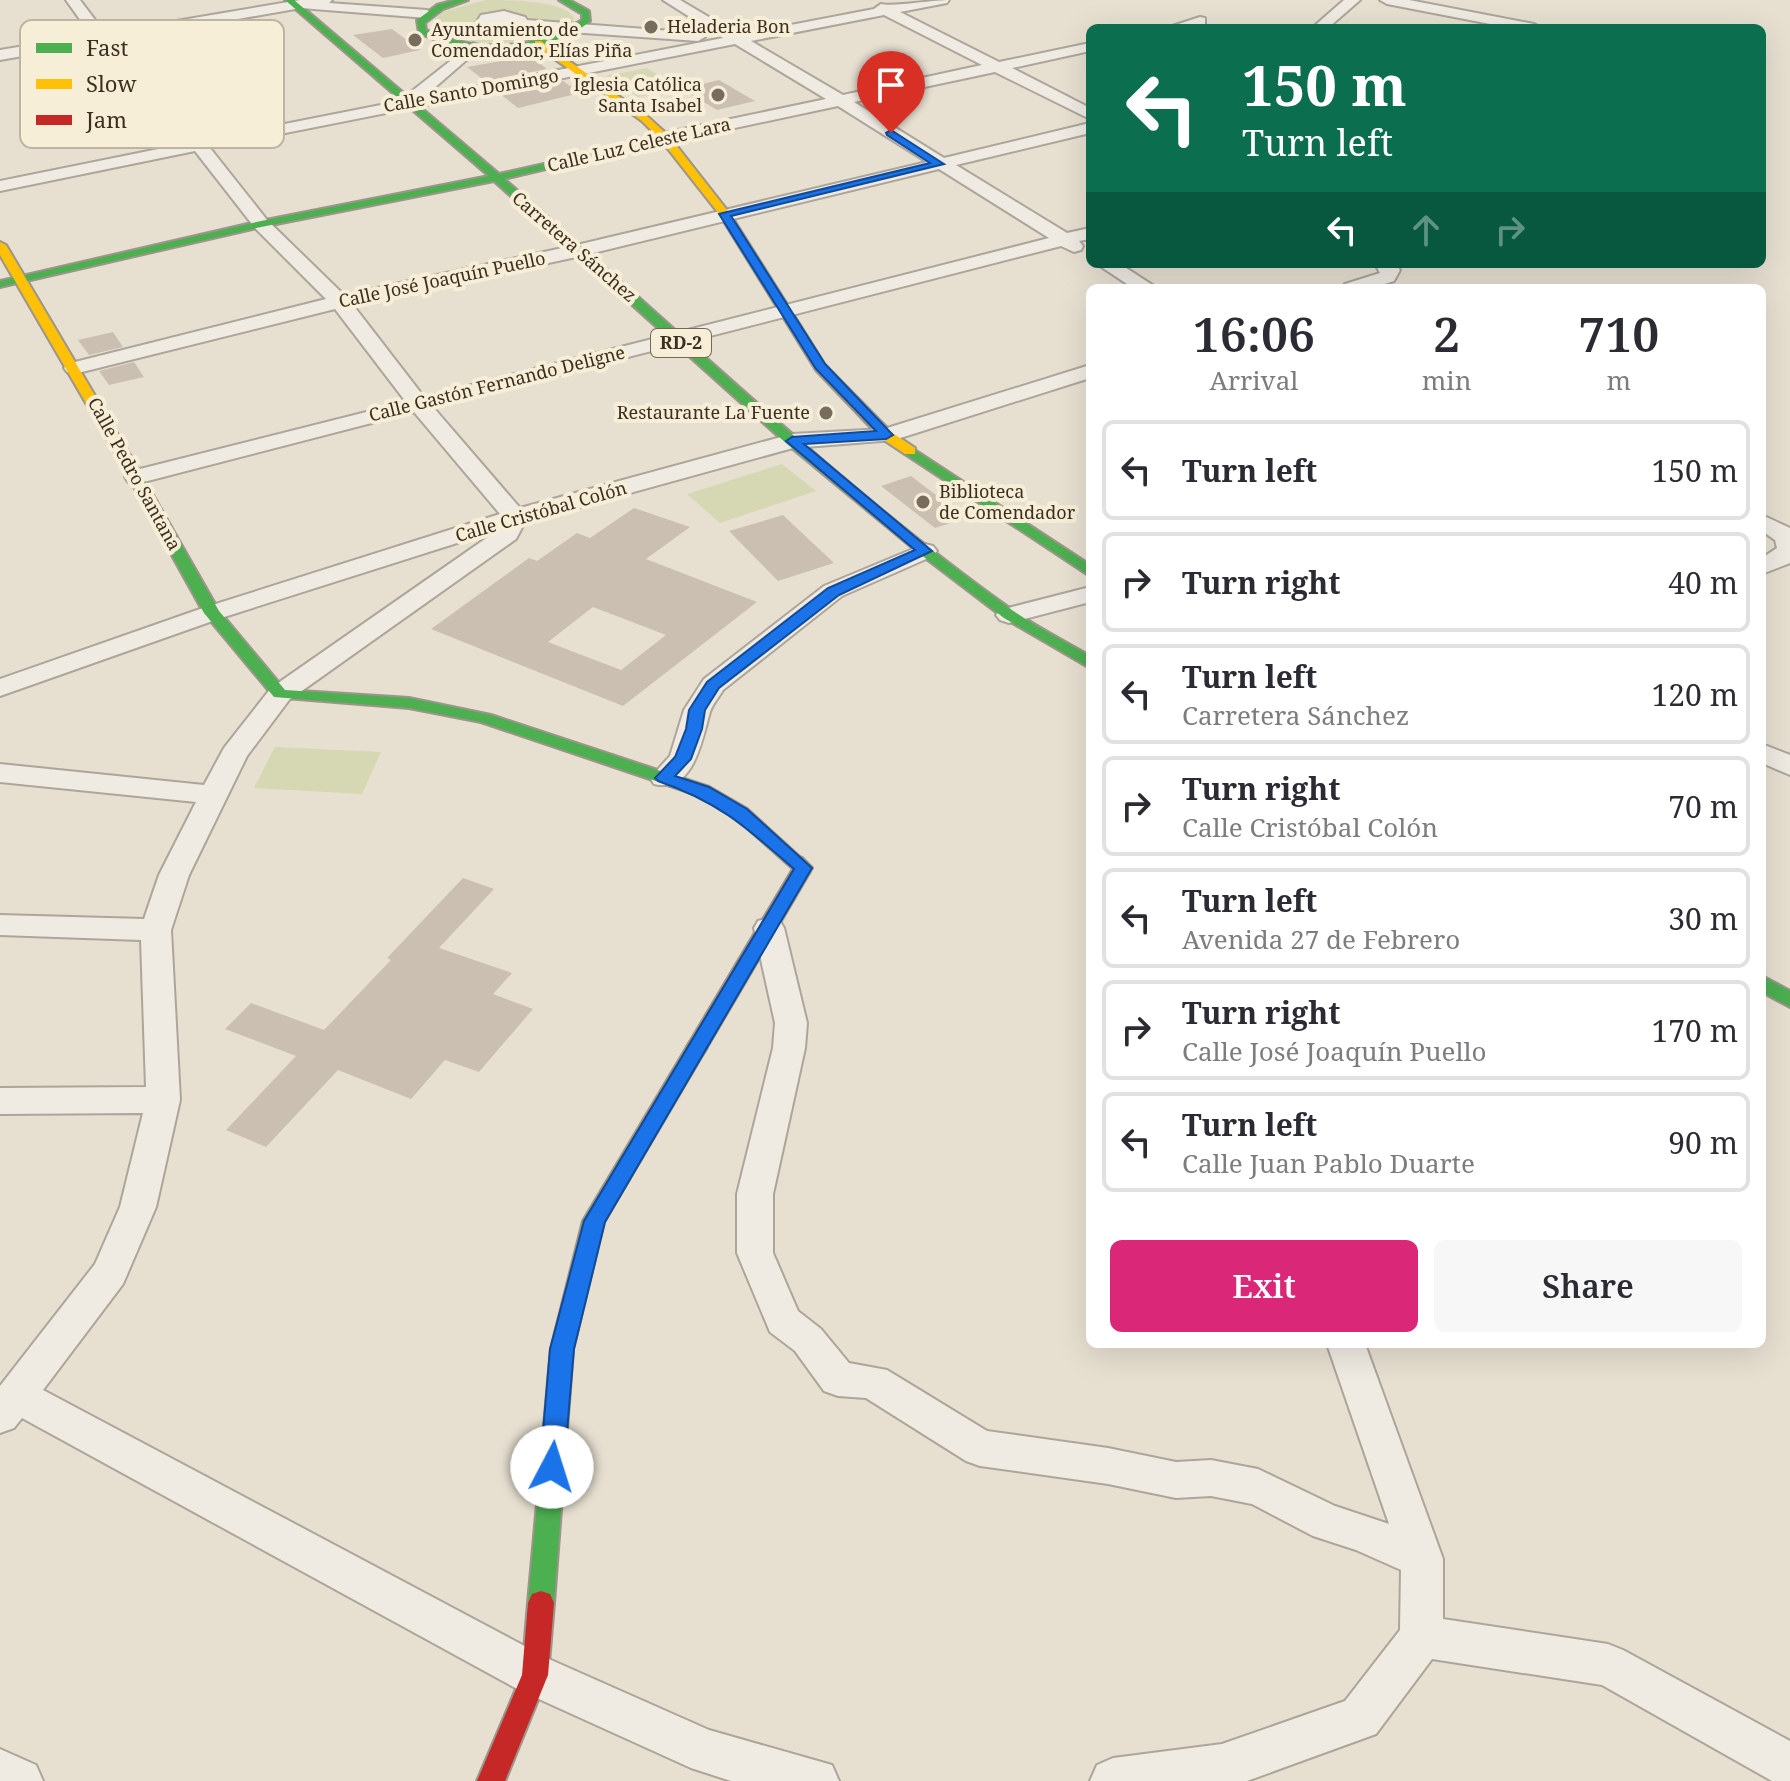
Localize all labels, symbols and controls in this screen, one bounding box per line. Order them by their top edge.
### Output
place label: Heladeria Bon [667,14,791,38]
place label: Ayuntamiento de Comendador, Elías Piña [431,17,633,62]
marker: Heladeria Bon [642,18,660,36]
legend [20,20,284,148]
marker: Ayuntamiento de Comendador, Elías Piña [406,31,424,49]
text: Fast [86,32,128,62]
text: 150 m [1242,46,1407,122]
pin [857,51,925,133]
icon: left [1110,56,1214,160]
street label: Calle Santo Domingo [381,63,560,117]
icon: arrive [869,63,913,107]
text: Slow [86,68,136,98]
place label: Iglesia Católica Santa Isabel [574,72,702,117]
marker: Iglesia Católica Santa Isabel [709,86,727,104]
text: Jam [85,104,127,134]
street label: Calle Luz Celeste Lara [545,111,733,177]
text: Turn left [1242,118,1393,167]
street label: Carretera Sánchez [507,186,642,307]
icon: left [1320,208,1364,252]
icon: ahead [1404,208,1448,252]
icon: right [1488,208,1532,252]
street label: Calle José Joaquín Puello [336,245,547,313]
text: 16:06 [1193,301,1315,366]
text: 2 [1433,301,1460,366]
text: 710 [1578,301,1659,366]
road number: RD-2 [651,329,711,357]
street label: Calle Gastón Fernando Deligne [366,340,627,427]
text: Arrival [1209,362,1298,398]
text: min [1422,362,1471,398]
text: m [1606,362,1631,398]
street label: Calle Pedro Santana [83,393,187,554]
place label: Restaurante La Fuente [617,400,810,424]
marker: Restaurante La Fuente [817,404,835,422]
icon: left [1114,448,1158,492]
text: Turn left [1182,450,1317,491]
text: 150 m [1652,450,1738,491]
street label: Calle Cristóbal Colón [452,475,630,547]
place label: Biblioteca de Comendador [939,479,1076,524]
marker: Biblioteca de Comendador [914,493,932,511]
icon: right [1114,560,1158,604]
text: Turn right [1182,562,1340,603]
text: 40 m [1668,562,1738,603]
text: Turn left [1182,656,1317,697]
icon: left [1114,672,1158,716]
text: 120 m [1652,674,1738,715]
text: Carretera Sánchez [1182,697,1409,733]
text: Turn right [1182,768,1340,809]
icon: right [1114,784,1158,828]
text: 70 m [1668,786,1738,827]
text: Calle Cristóbal Colón [1182,809,1438,845]
text: Turn left [1182,880,1317,921]
icon: left [1114,896,1158,940]
text: 30 m [1668,898,1738,939]
text: Avenida 27 de Febrero [1182,921,1460,957]
text: Turn right [1182,992,1340,1033]
icon: right [1114,1008,1158,1052]
text: 170 m [1652,1010,1738,1051]
text: Calle José Joaquín Puello [1182,1033,1487,1069]
text: Turn left [1182,1104,1317,1145]
icon: left [1114,1120,1158,1164]
text: 90 m [1668,1122,1738,1163]
text: Calle Juan Pablo Duarte [1182,1145,1475,1181]
button: Exit [1110,1240,1418,1332]
button: Share [1434,1240,1742,1332]
position arrow [510,1425,594,1509]

